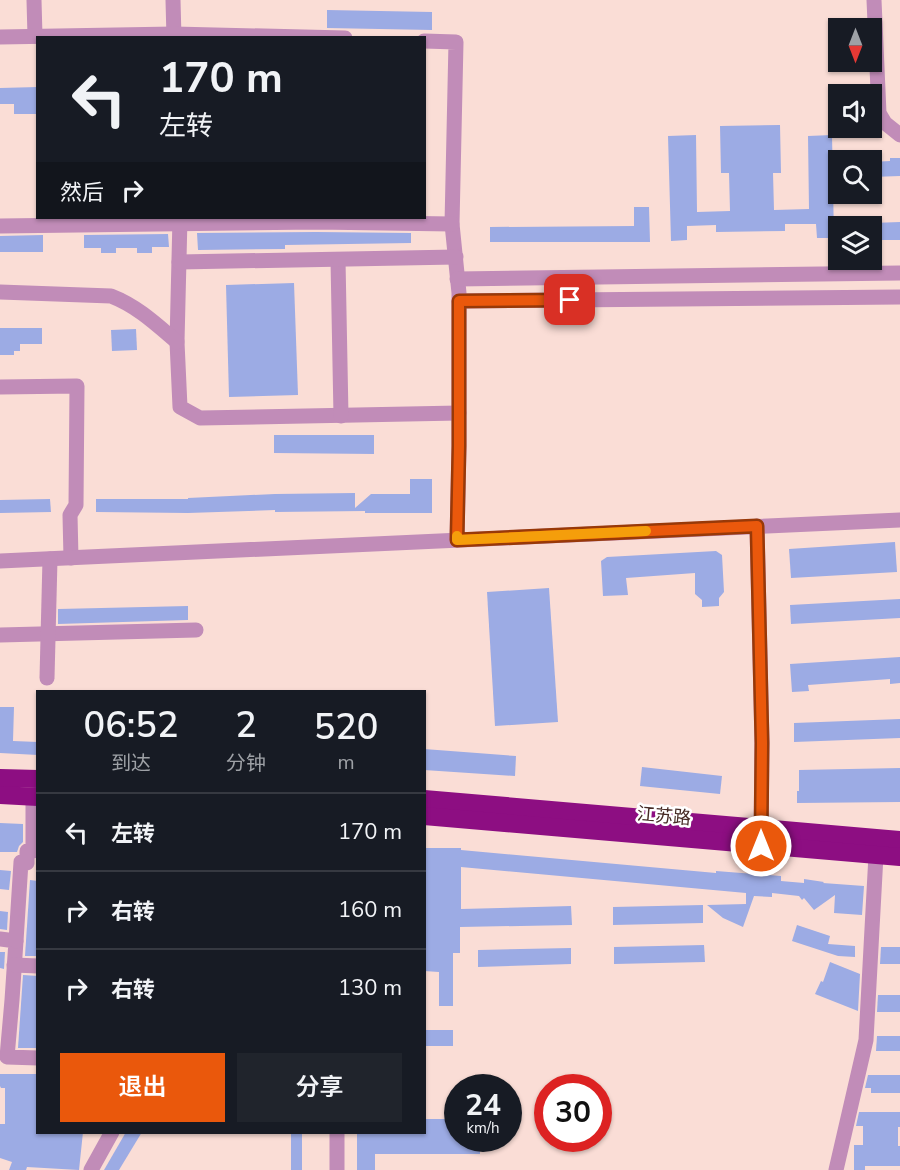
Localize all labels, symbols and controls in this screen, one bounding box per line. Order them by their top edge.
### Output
north arrow [828,18,882,72]
map controls [828,18,882,270]
text: 170 m [159,50,283,107]
icon: left [60,60,138,138]
button: sound [828,84,882,138]
text: 左转 [159,108,213,145]
button: search [828,150,882,204]
icon: right [116,174,149,207]
text: 然后 [60,178,104,208]
button: layers [828,216,882,270]
pin [544,274,595,325]
icon: arrive [553,283,586,316]
text: 06:52 [84,701,179,750]
text: 2 [235,701,257,750]
text: 520 [314,703,378,752]
text: m [337,749,355,776]
text: 到达 [111,750,151,777]
text: 分钟 [226,750,266,777]
street label: 江苏路 [636,802,692,830]
position arrow [729,814,793,878]
icon: left [60,816,93,849]
text: 170 m [338,817,402,847]
text: 左转 [111,819,155,849]
icon: right [60,894,93,927]
text: 160 m [338,895,402,925]
text: 右转 [111,897,155,927]
icon: right [60,972,93,1005]
text: 130 m [338,973,402,1003]
text: 右转 [111,975,155,1005]
button: 退出 [60,1053,225,1122]
button: 分享 [237,1053,402,1122]
speed limit sign: 30 [534,1074,612,1152]
text: 24 [465,1085,501,1126]
text: km/h [466,1118,500,1138]

